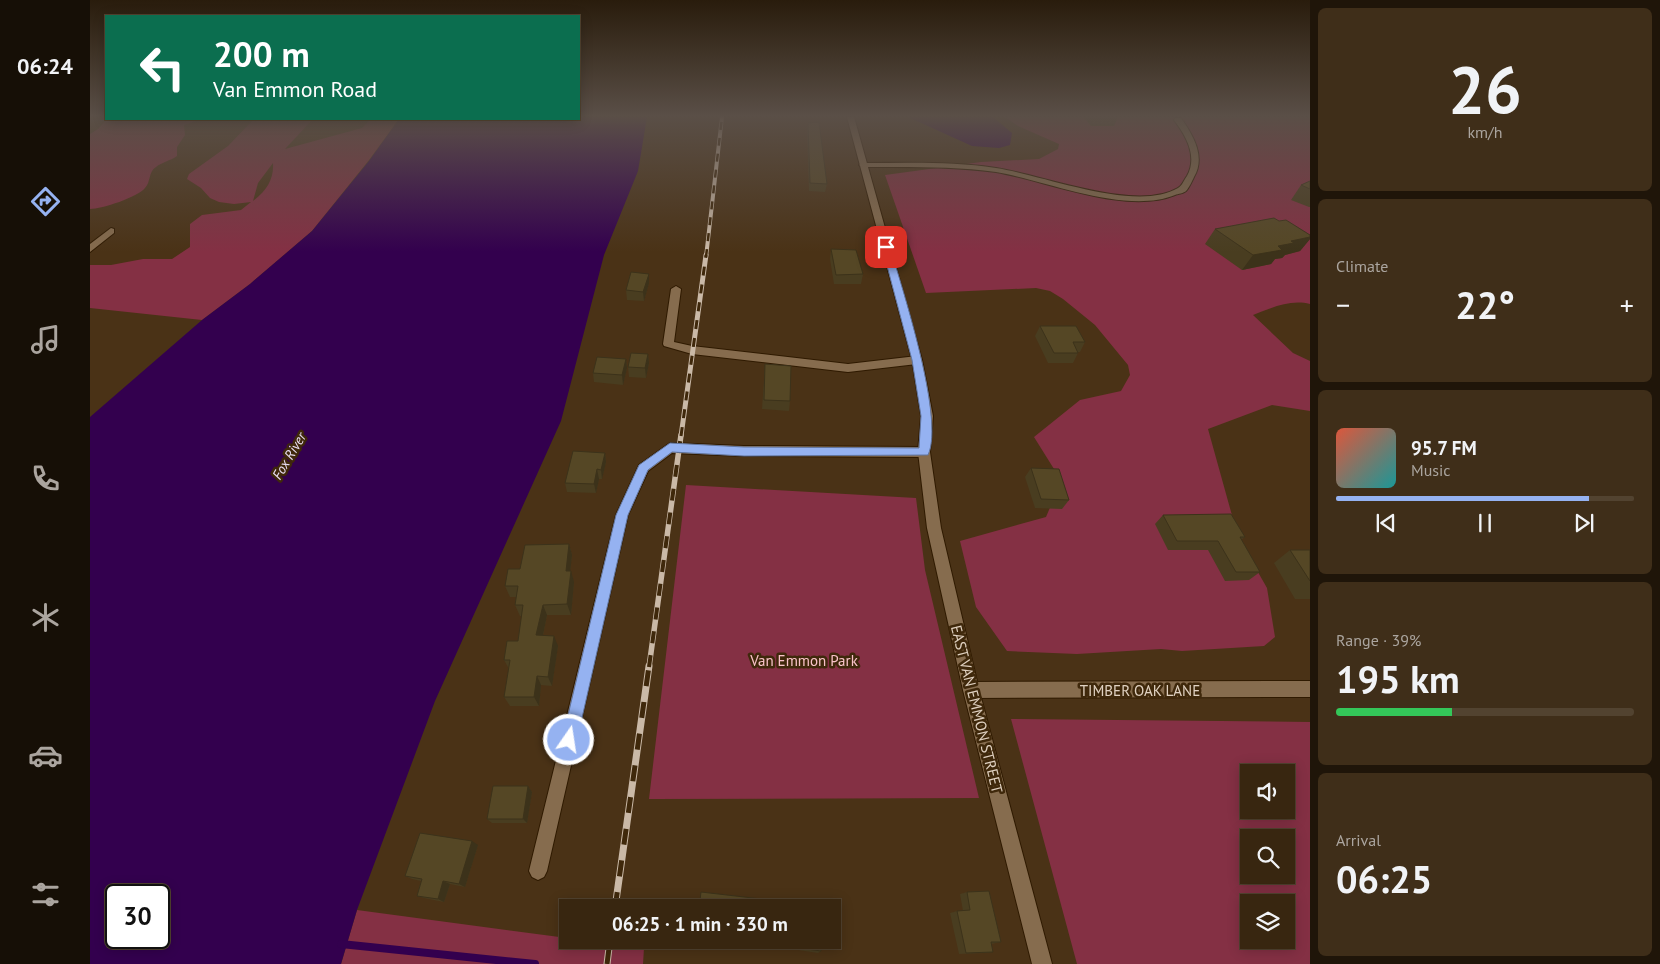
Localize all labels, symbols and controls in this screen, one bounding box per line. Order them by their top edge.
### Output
text: 200 m [213,31,310,77]
icon: left [130,35,195,100]
text: 26 [1448,47,1522,131]
text: 06:24 [17,52,73,80]
text: Van Emmon Road [213,75,377,103]
text: km/h [1467,122,1503,142]
icon: directions [28,184,63,219]
pin [865,226,907,268]
icon: arrive [872,233,900,261]
text: Climate [1336,256,1388,276]
text: 22° [1455,280,1515,329]
text: − [1336,286,1350,323]
text: + [1620,286,1634,323]
icon: music [28,322,63,357]
water label: Fox River [268,428,311,483]
text: 95.7 FM [1411,436,1477,460]
text: Music [1411,460,1451,480]
icon: phone [28,461,63,496]
icon: previous [1372,509,1400,537]
icon: pause [1471,509,1499,537]
icon: next [1570,509,1598,537]
icon: climate [28,600,63,635]
street label: EAST VAN EMMON STREET [947,623,1007,796]
text: Range · 39% [1336,630,1421,650]
park label: Van Emmon Park [749,651,859,670]
text: 195 km [1336,654,1460,703]
street label: TIMBER OAK LANE [1080,681,1200,700]
position arrow [542,713,594,765]
icon: car [28,738,63,773]
map controls [1240,764,1295,949]
button: sound [1240,764,1295,819]
button: search [1240,829,1295,884]
text: Arrival [1336,830,1381,850]
text: 06:25 [1336,854,1432,903]
icon: filters [28,877,63,912]
speed limit sign: 30 [105,884,170,949]
button: layers [1240,894,1295,949]
text: 06:25 · 1 min · 330 m [612,912,788,936]

